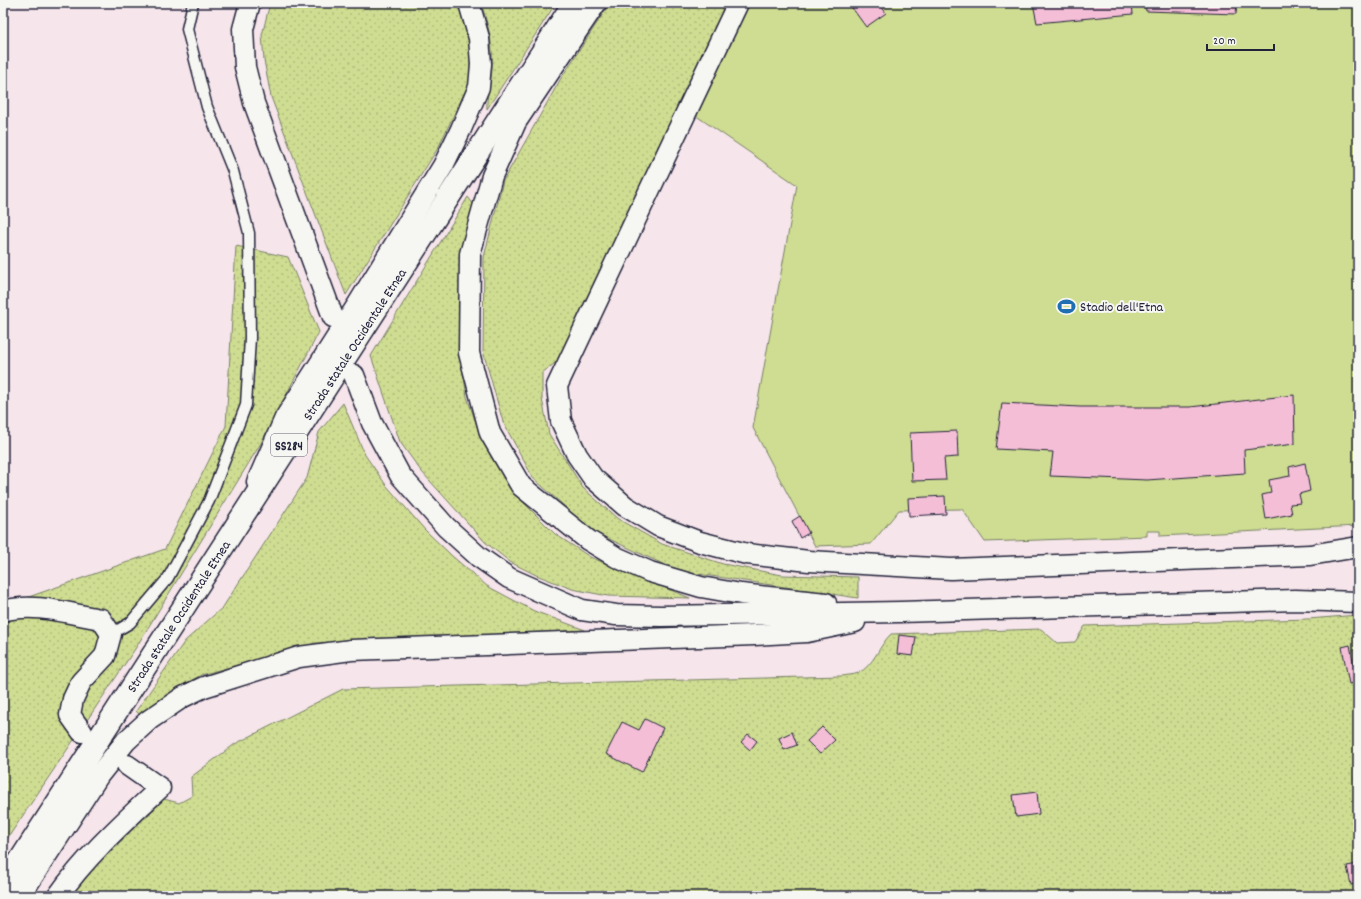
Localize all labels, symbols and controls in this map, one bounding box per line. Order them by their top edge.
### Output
scale bar [1207,26,1274,52]
text: 20 m [1213,33,1236,50]
street label: Strada statale Occidentale Etnea [299,265,413,425]
sports icon: Stadio dell'Etna [1057,296,1077,316]
place label: Stadio dell'Etna [1080,298,1164,318]
road number: SS284 [271,434,307,456]
street label: Strada statale Occidentale Etnea [123,537,237,697]

